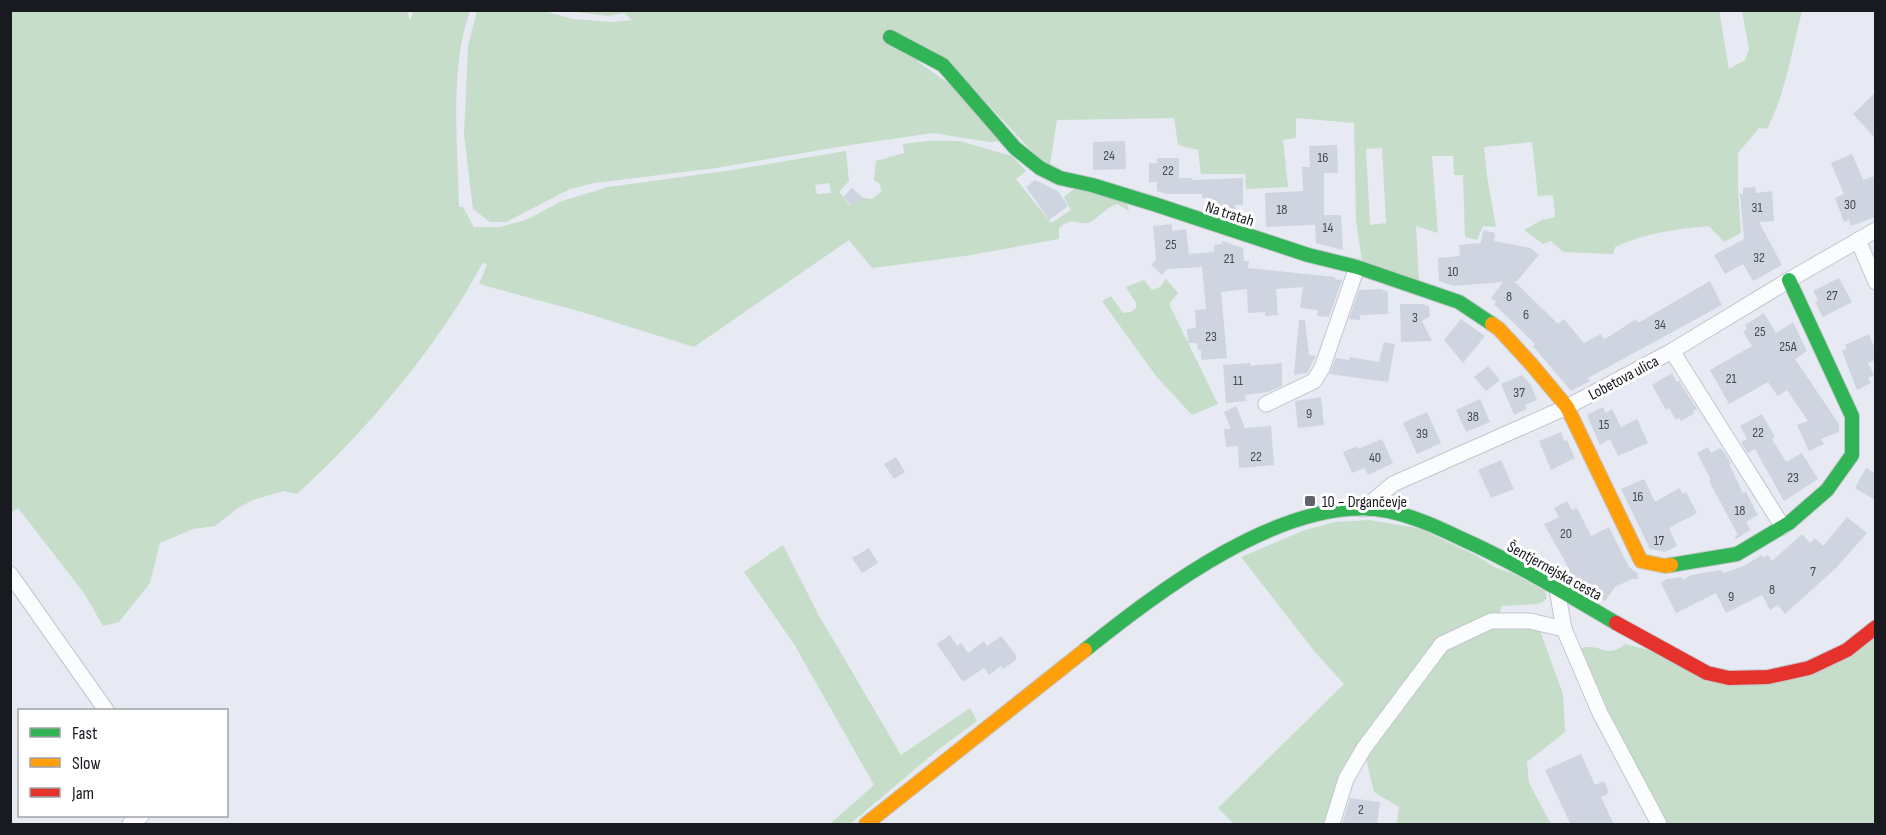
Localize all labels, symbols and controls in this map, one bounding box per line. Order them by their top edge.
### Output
house number: 24 [1103,147,1115,164]
house number: 16 [1317,149,1329,166]
house number: 22 [1162,162,1174,179]
house number: 30 [1844,196,1856,213]
street label: Na tratah [1203,198,1256,231]
house number: 31 [1752,199,1762,216]
house number: 18 [1276,201,1288,218]
house number: 14 [1323,219,1334,236]
house number: 25 [1165,236,1177,253]
house number: 32 [1753,249,1765,266]
house number: 21 [1224,250,1234,267]
house number: 10 [1447,263,1459,280]
house number: 27 [1826,287,1838,304]
house number: 8 [1506,288,1512,305]
house number: 6 [1523,306,1529,323]
house number: 3 [1412,309,1418,326]
house number: 34 [1654,316,1666,333]
house number: 25 [1754,323,1766,340]
house number: 23 [1205,328,1217,345]
house number: 25A [1779,338,1798,355]
street label: Lobetova ulica [1585,352,1662,405]
house number: 21 [1726,370,1736,387]
house number: 11 [1233,372,1243,389]
house number: 37 [1513,384,1525,401]
house number: 9 [1306,405,1312,422]
house number: 38 [1467,408,1479,425]
house number: 15 [1599,416,1610,433]
house number: 22 [1752,424,1764,441]
house number: 39 [1416,425,1428,442]
house number: 22 [1250,448,1262,465]
house number: 40 [1369,449,1381,466]
house number: 23 [1787,469,1799,486]
house number: 16 [1632,488,1644,505]
place label: 10 ~ Drgančevje [1322,493,1407,512]
marker: 10 ~ Drgančevje [1303,494,1317,508]
house number: 18 [1734,502,1746,519]
house number: 20 [1560,525,1572,542]
house number: 17 [1654,532,1665,549]
street label: Šentjernejska cesta [1504,538,1605,605]
house number: 7 [1810,563,1816,580]
house number: 8 [1769,581,1775,598]
house number: 9 [1728,588,1734,605]
legend [18,709,228,817]
text: Fast [72,723,98,744]
text: Slow [72,753,101,774]
text: Jam [71,783,94,804]
house number: 2 [1358,801,1364,818]

